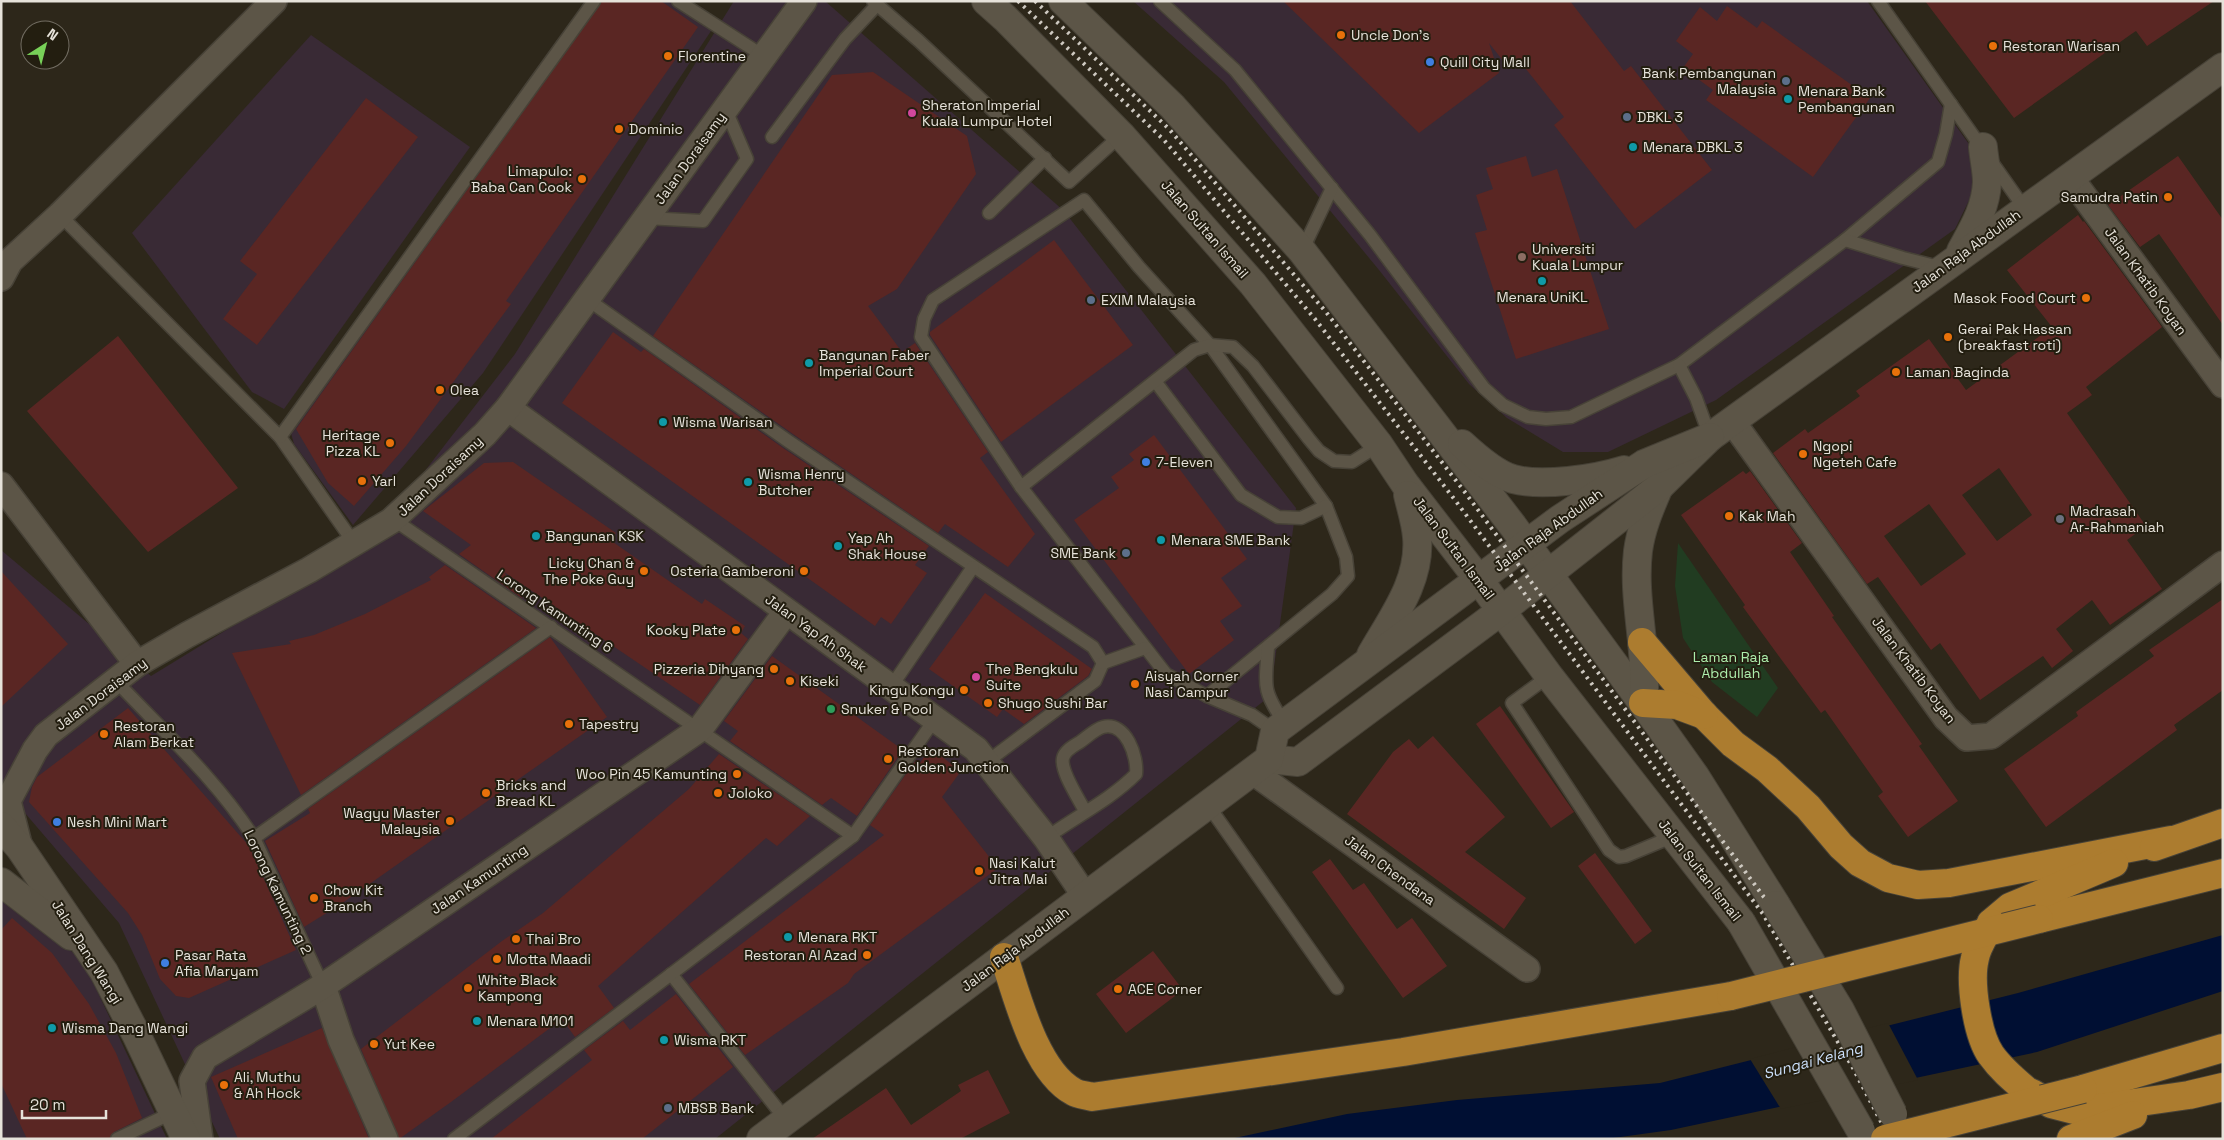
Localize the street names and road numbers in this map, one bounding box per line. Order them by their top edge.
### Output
street label: Jalan Doraisamy [650,108,730,208]
street label: Jalan Sultan Ismail [1157,176,1253,282]
street label: Jalan Raja Abdullah [1908,205,2024,297]
street label: Jalan Khatib Koyan [2101,224,2191,338]
street label: Jalan Doraisamy [394,432,486,520]
street label: Jalan Raja Abdullah [1490,484,1606,576]
street label: Jalan Sultan Ismail [1409,493,1499,603]
street label: Lorong Kamunting 6 [494,565,616,657]
street label: Jalan Yap Ah Shak [762,590,871,676]
street label: Jalan Khatib Koyan [1868,613,1960,727]
street label: Jalan Doraisamy [52,654,150,734]
street label: Jalan Sultan Ismail [1655,815,1745,925]
street label: Lorong Kamunting 2 [240,827,316,957]
street label: Jalan Chendana [1341,831,1439,909]
street label: Jalan Kamunting [427,840,531,918]
street label: Jalan Dang Wangi [48,897,126,1007]
street label: Jalan Raja Abdullah [958,903,1072,995]

